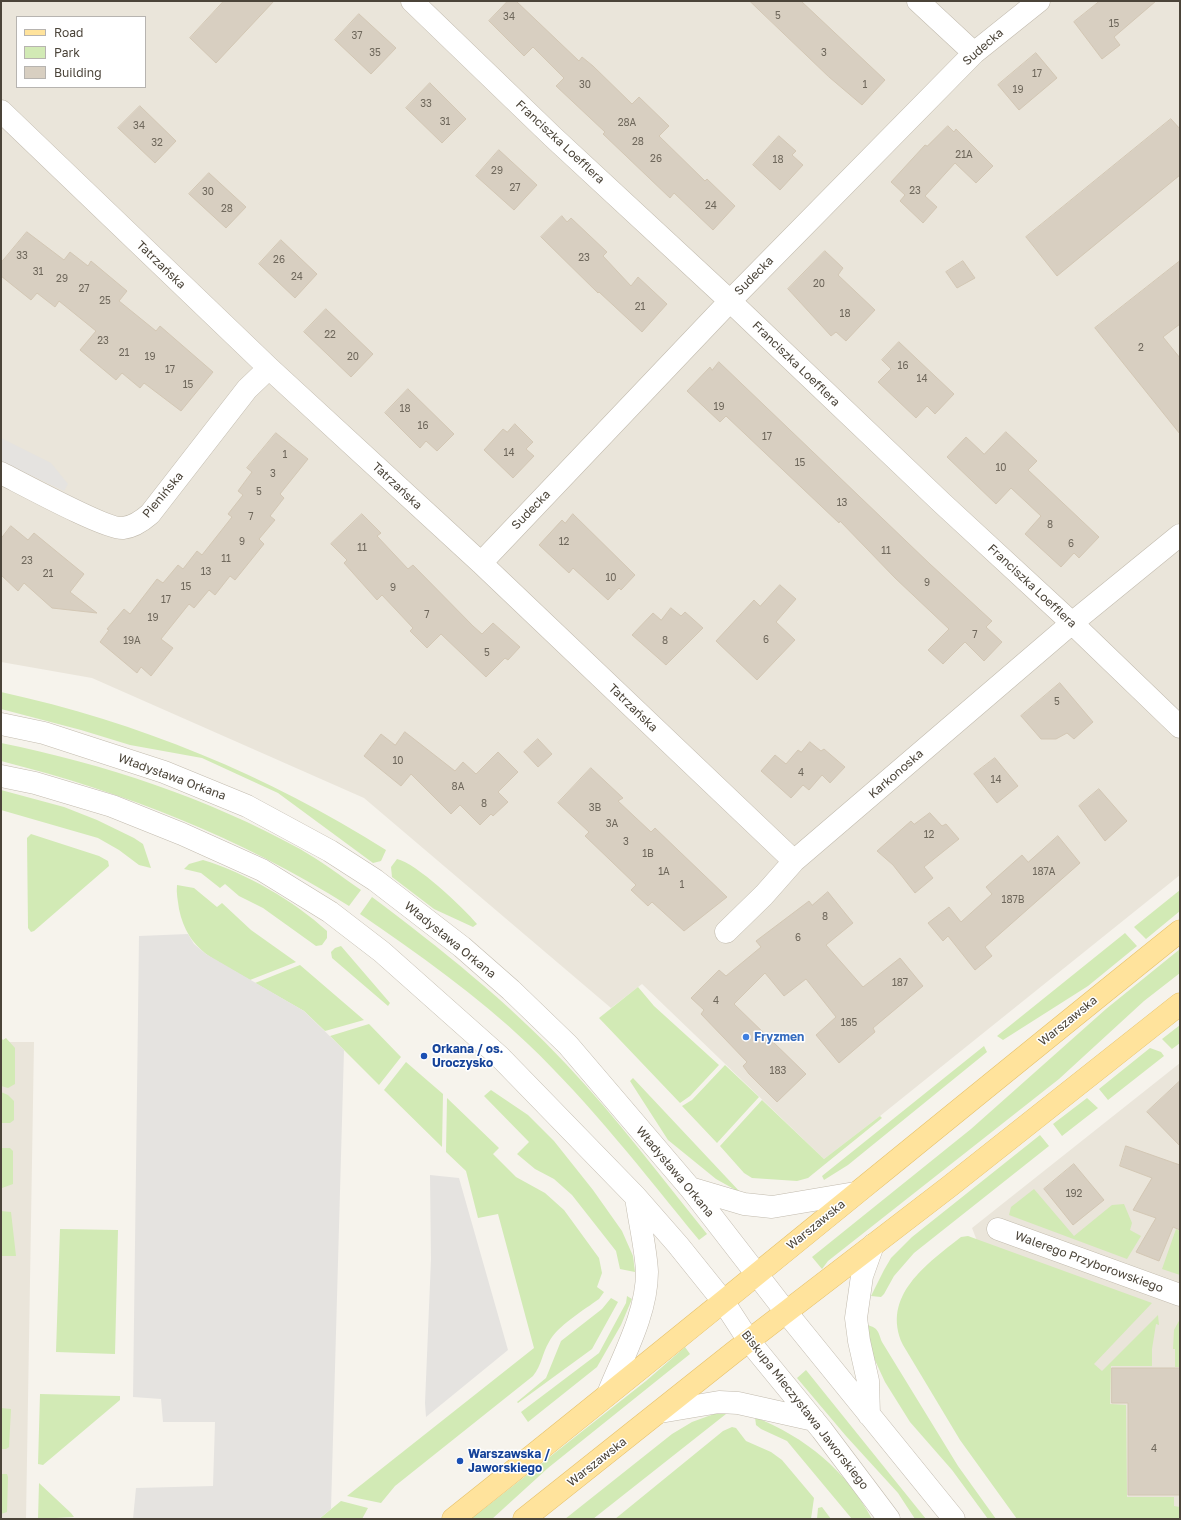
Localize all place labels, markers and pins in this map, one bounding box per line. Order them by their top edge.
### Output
place label: Fryzmen [754,1030,804,1044]
marker: Fryzmen [741,1032,751,1042]
place label: Orkana / os. Uroczysko [432,1042,503,1070]
marker: Orkana / os. Uroczysko [419,1051,429,1061]
place label: Warszawska / Jaworskiego [468,1447,550,1475]
marker: Warszawska / Jaworskiego [455,1456,465,1466]

